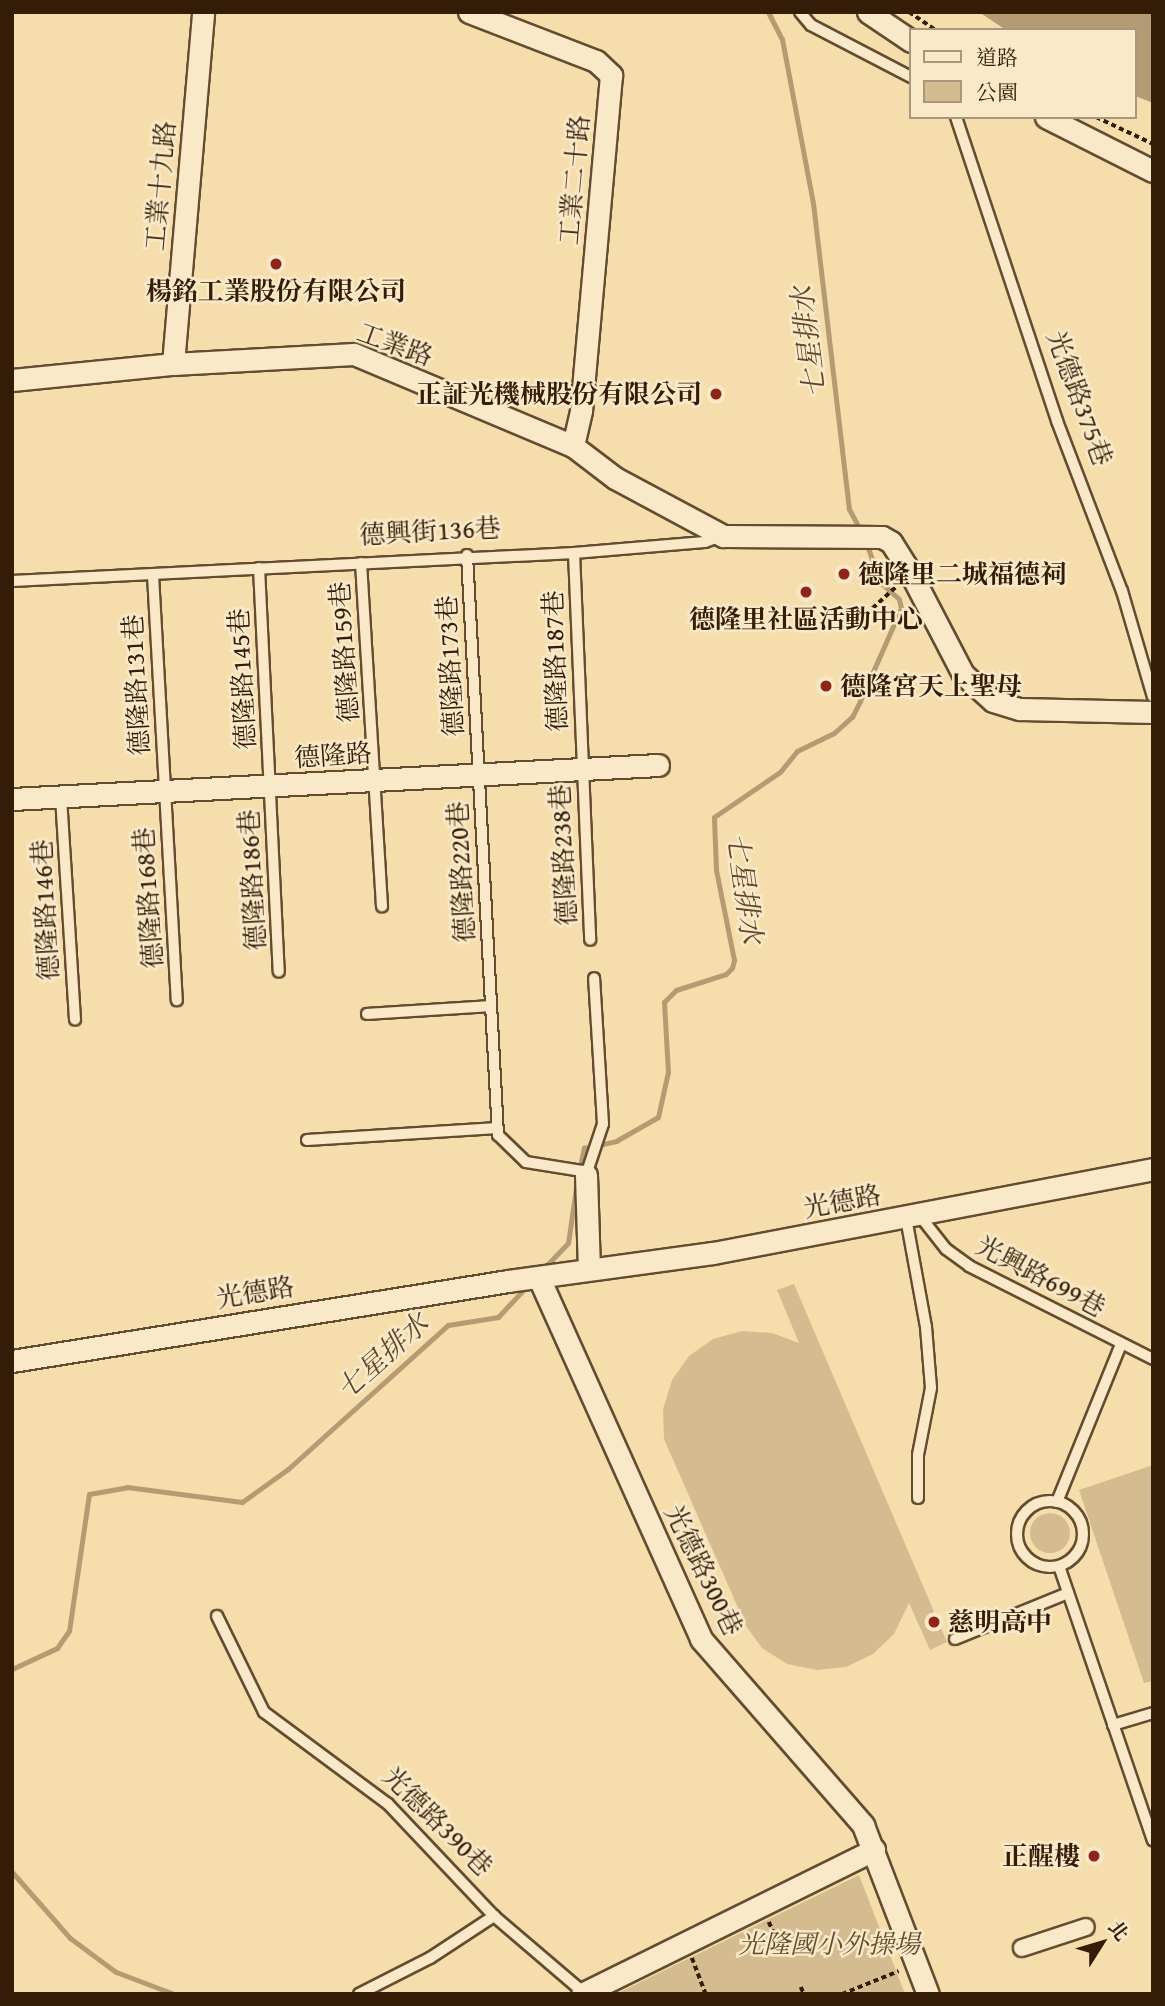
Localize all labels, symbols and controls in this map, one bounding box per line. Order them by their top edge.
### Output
legend [909,28,1137,119]
text: 道路 [976,42,1018,73]
text: 公園 [976,77,1018,108]
street label: 工業二十路 [553,114,595,246]
street label: 工業十九路 [139,120,181,252]
marker: 楊銘工業股份有限公司 [268,256,284,272]
place label: 楊銘工業股份有限公司 [146,275,406,307]
water label: 七星排水 [785,284,831,400]
street label: 工業路 [353,316,437,372]
street label: 光德路375巷 [1041,326,1119,470]
place label: 正証光機械股份有限公司 [416,378,702,410]
marker: 正証光機械股份有限公司 [708,386,724,402]
street label: 德興街136巷 [359,512,501,550]
place label: 德隆里二城福德祠 [858,558,1066,590]
marker: 德隆里二城福德祠 [836,566,852,582]
street label: 德隆路159巷 [324,580,364,724]
marker: 德隆里社區活動中心 [798,584,814,600]
street label: 德隆路187巷 [537,590,573,732]
street label: 德隆路173巷 [431,595,469,737]
place label: 德隆里社區活動中心 [689,603,923,635]
street label: 德隆路145巷 [223,608,261,750]
street label: 德隆路131巷 [117,614,155,756]
place label: 德隆宮天上聖母 [840,670,1022,702]
marker: 德隆宮天上聖母 [818,678,834,694]
street label: 德隆路 [293,737,373,773]
street label: 德隆路238巷 [544,784,582,926]
street label: 德隆路220巷 [442,801,480,943]
street label: 德隆路186巷 [233,809,271,951]
street label: 德隆路168巷 [128,826,168,970]
water label: 七星排水 [721,830,769,946]
street label: 德隆路146巷 [26,839,64,981]
street label: 光德路 [801,1179,883,1223]
street label: 光興路699巷 [971,1229,1111,1323]
street label: 光德路 [214,1270,296,1314]
water label: 七星排水 [329,1306,435,1406]
street label: 光德路300巷 [659,1500,749,1640]
place label: 慈明高中 [948,1606,1052,1638]
marker: 慈明高中 [926,1614,942,1630]
street label: 光德路390巷 [377,1760,499,1882]
place label: 正醒樓 [1002,1840,1080,1872]
marker: 正醒樓 [1086,1848,1102,1864]
north arrow [1067,1908,1137,1978]
text: 北 [1102,1914,1136,1946]
park label: 光隆國小外操場 [738,1928,920,1960]

